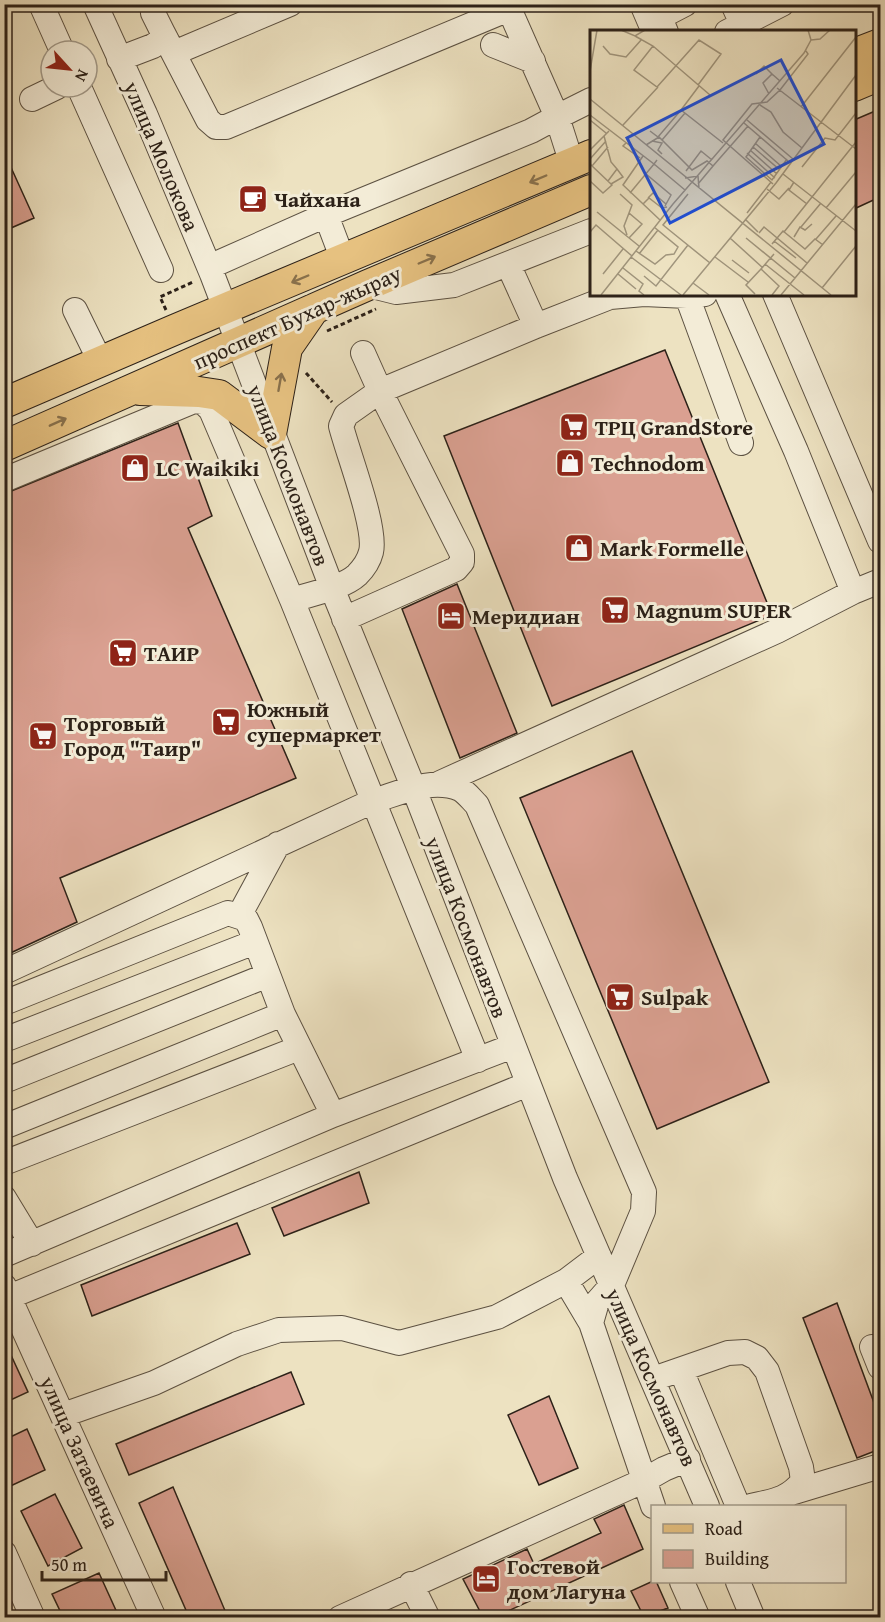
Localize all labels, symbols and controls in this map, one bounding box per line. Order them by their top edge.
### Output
inset map [590,30,855,296]
north arrow [39,39,99,99]
text: N [69,66,95,86]
street label: улица Молокова [116,75,208,236]
one-way arrow [529,174,547,185]
cafe icon: Чайхана [237,183,269,215]
place label: Чайхана [274,183,361,215]
one-way arrow [418,254,436,265]
street label: проспект Бухар-жырау [188,257,406,377]
one-way arrow [291,273,309,285]
one-way arrow [275,373,286,392]
street label: улица Космонавтов [239,379,338,570]
supermarket icon: ТРЦ GrandStore [558,411,590,443]
place label: ТРЦ GrandStore [595,411,753,443]
one-way arrow [48,416,67,427]
shop icon: Technodom [554,447,586,479]
place label: Technodom [591,447,705,479]
shop icon: LC Waikiki [119,452,151,484]
place label: LC Waikiki [156,452,259,484]
shop icon: Mark Formelle [563,532,595,564]
place label: Mark Formelle [600,532,744,564]
supermarket icon: Magnum SUPER [599,594,631,626]
place label: Magnum SUPER [636,594,792,626]
hotel icon: Меридиан [435,600,467,632]
place label: Меридиан [472,600,580,632]
supermarket icon: ТАИР [107,637,139,669]
place label: ТАИР [144,637,199,669]
place label: Южный супермаркет [247,693,381,750]
supermarket icon: Южный супермаркет [210,706,242,738]
place label: Торговый Город "Таир" [64,707,201,764]
supermarket icon: Торговый Город "Таир" [27,720,59,752]
street label: улица Космонавтов [417,831,516,1022]
supermarket icon: Sulpak [604,981,636,1013]
place label: Sulpak [641,981,709,1013]
street label: улица Космонавтов [598,1282,706,1471]
street label: улица Затаевича [32,1370,128,1534]
legend [651,1505,846,1583]
text: Road [705,1515,743,1542]
scale bar [42,1544,166,1582]
text: Building [705,1545,769,1572]
place label: Гостевой дом Лагуна [507,1550,627,1607]
text: 50 m [51,1551,87,1578]
hotel icon: Гостевой дом Лагуна [470,1563,502,1595]

